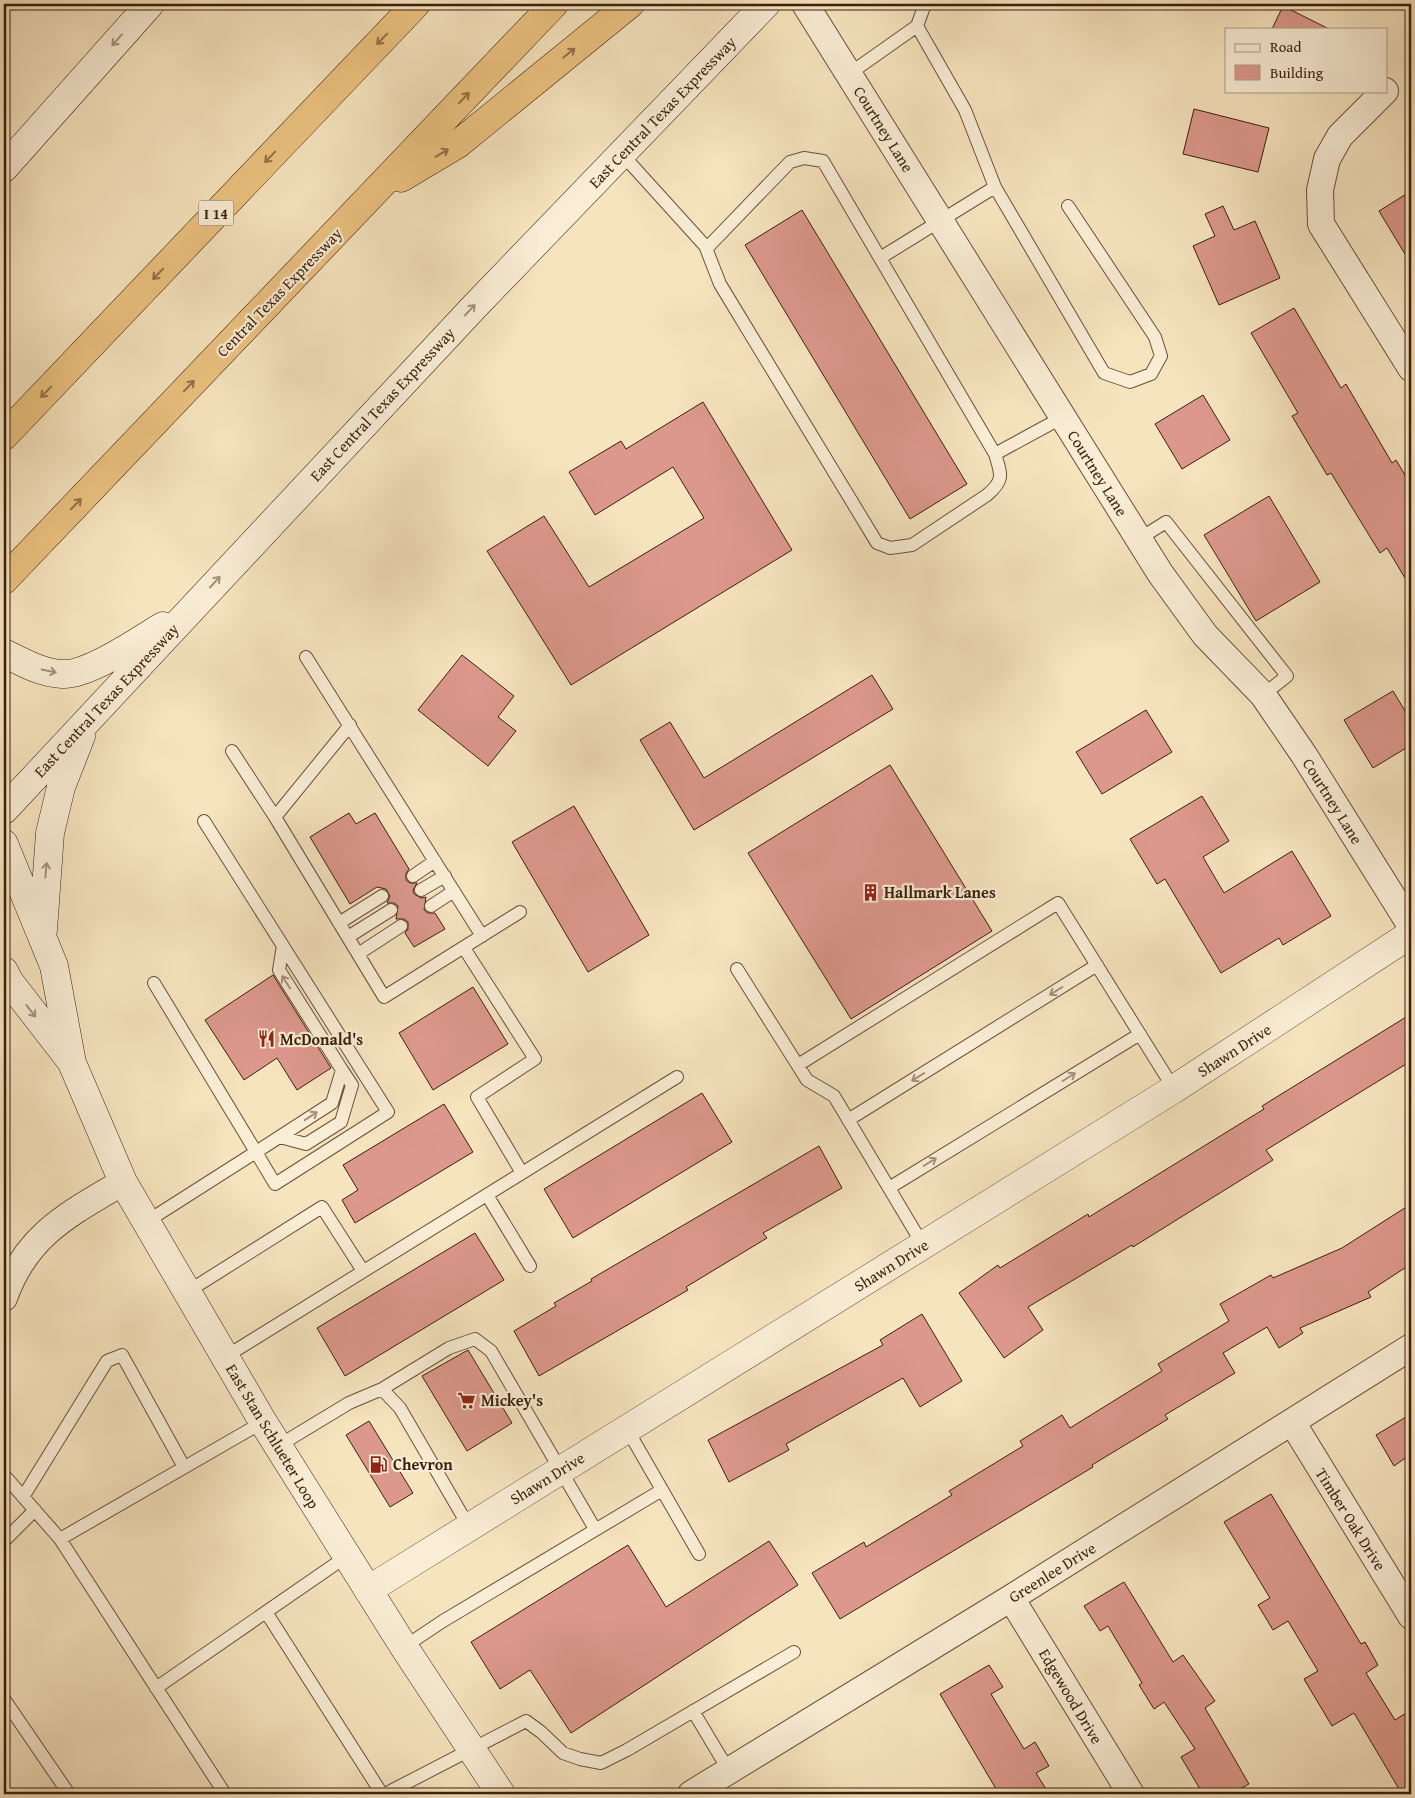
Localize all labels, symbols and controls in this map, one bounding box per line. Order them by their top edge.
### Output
legend [1225,28,1388,92]
street label: East Central Texas Expressway [583,31,741,193]
one-way arrow [376,33,388,45]
one-way arrow [111,34,123,47]
text: Road [1270,36,1301,57]
one-way arrow [562,47,575,58]
text: Building [1270,62,1324,83]
street label: Courtney Lane [848,81,920,177]
one-way arrow [458,92,470,105]
one-way arrow [434,148,448,158]
one-way arrow [264,150,276,163]
road number: I 14 [198,200,234,226]
street label: Central Texas Expressway [211,222,347,362]
one-way arrow [152,268,164,281]
one-way arrow [464,304,476,317]
street label: East Central Texas Expressway [304,321,460,487]
one-way arrow [183,380,195,393]
one-way arrow [40,386,52,398]
street label: Courtney Lane [1062,425,1134,521]
one-way arrow [70,498,82,510]
one-way arrow [209,576,221,589]
street label: East Central Texas Expressway [28,617,184,783]
one-way arrow [40,667,56,676]
street label: Courtney Lane [1297,753,1369,849]
one-way arrow [41,863,51,879]
place label: Hallmark Lanes [884,880,996,904]
building icon: Hallmark Lanes [860,882,880,902]
one-way arrow [281,976,291,990]
one-way arrow [1049,986,1063,996]
one-way arrow [26,1004,37,1017]
street label: Shawn Drive [1192,1017,1276,1083]
place label: McDonald's [280,1027,363,1051]
restaurant icon: McDonald's [256,1029,276,1049]
one-way arrow [911,1072,925,1082]
one-way arrow [1061,1072,1075,1082]
one-way arrow [304,1111,318,1121]
one-way arrow [923,1157,937,1167]
street label: Shawn Drive [849,1233,933,1297]
street label: East Stan Schlueter Loop [220,1359,326,1513]
place label: Mickey's [481,1388,543,1412]
supermarket icon: Mickey's [457,1390,477,1410]
street label: Shawn Drive [505,1446,589,1510]
place label: Chevron [393,1452,453,1476]
fuel station icon: Chevron [369,1454,389,1474]
street label: Timber Oak Drive [1310,1463,1392,1575]
street label: Greenlee Drive [1004,1536,1100,1608]
street label: Edgewood Drive [1033,1644,1109,1748]

